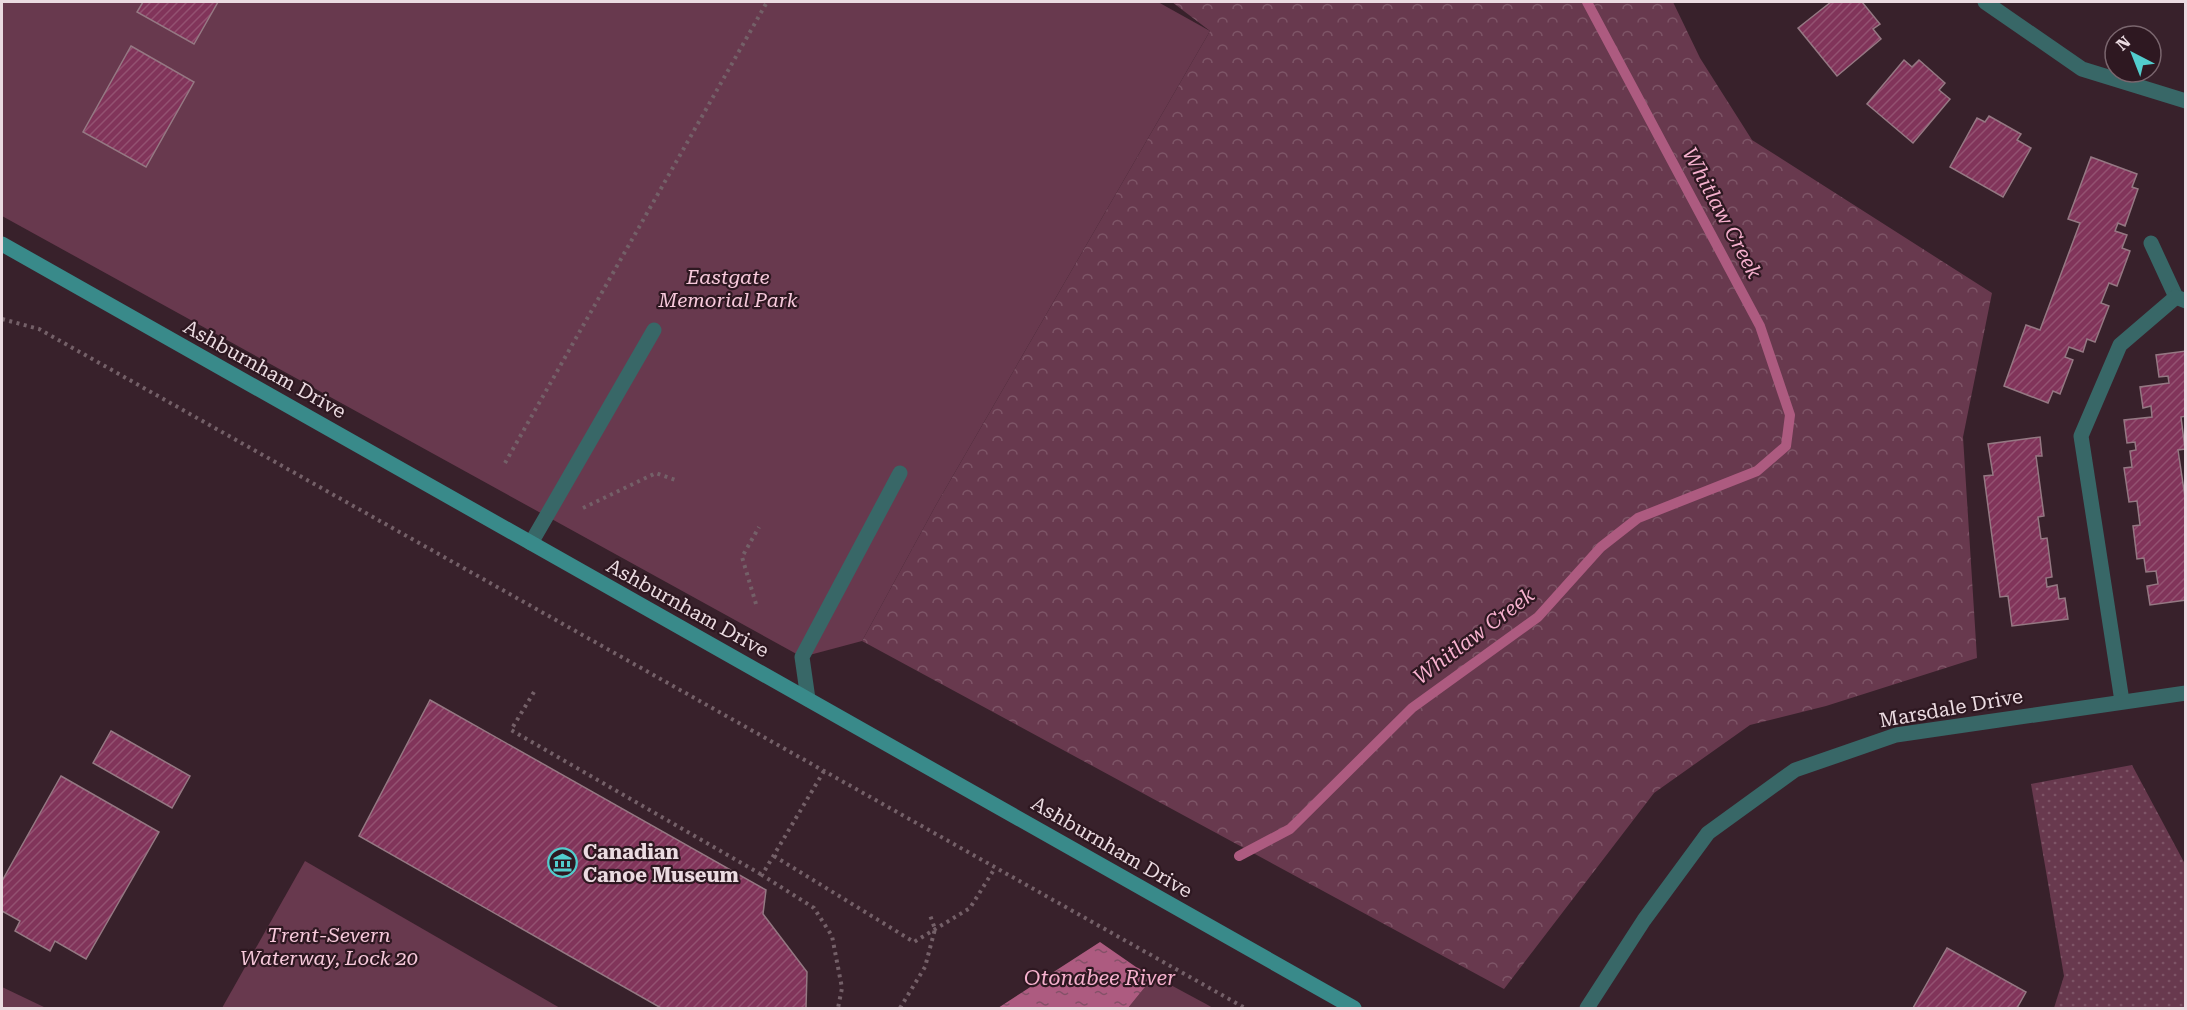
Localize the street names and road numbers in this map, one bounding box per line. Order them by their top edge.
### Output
street label: Ashburnham Drive [180,314,350,424]
street label: Ashburnham Drive [603,553,773,663]
street label: Marsdale Drive [1877,684,2025,732]
street label: Ashburnham Drive [1027,791,1197,903]

